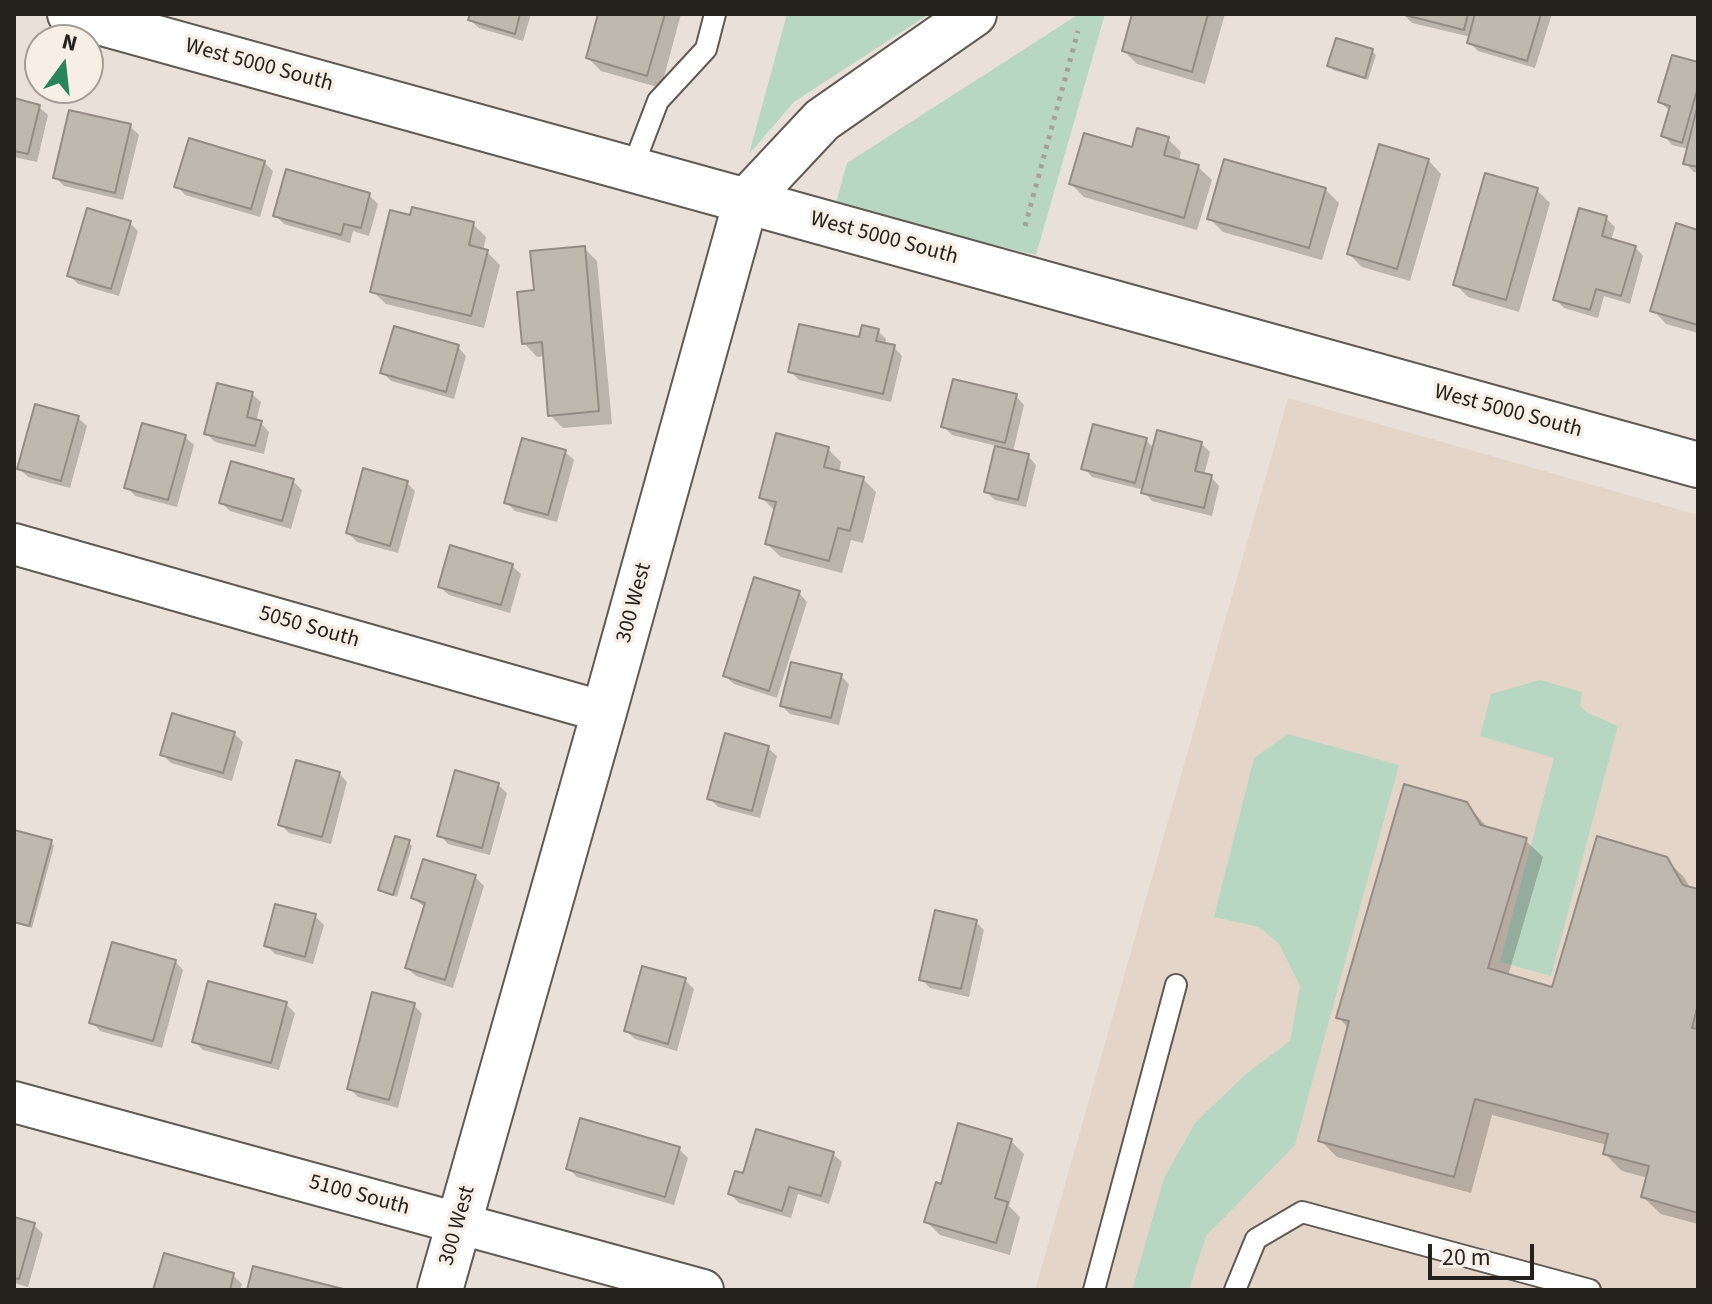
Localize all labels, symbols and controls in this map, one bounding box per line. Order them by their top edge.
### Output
north arrow [24,24,104,104]
text: N [58,25,81,60]
street label: West 5000 South [182,34,336,98]
street label: West 5000 South [807,207,961,271]
street label: West 5000 South [1431,380,1585,444]
street label: 300 West [612,560,658,646]
street label: 5050 South [256,601,362,655]
street label: 5100 South [306,1170,412,1222]
street label: 300 West [434,1183,482,1269]
scale bar [1432,1228,1538,1278]
text: 20 m [1442,1240,1491,1275]

